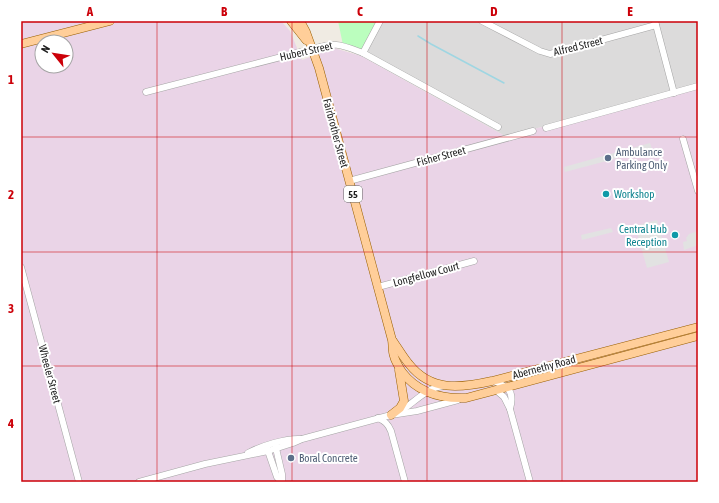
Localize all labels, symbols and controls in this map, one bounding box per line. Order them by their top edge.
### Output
text: A [86,4,94,19]
text: B [221,4,228,19]
text: C [357,4,363,19]
text: D [490,4,498,19]
text: E [627,4,633,19]
north arrow [34,34,74,74]
street label: Alfred Street [552,34,604,58]
street label: Hubert Street [278,39,334,63]
text: N [39,43,52,55]
text: 1 [8,72,14,87]
street label: Fairbrother Street [321,97,351,169]
street label: Fisher Street [415,144,467,168]
place label: Ambulance Parking Only [616,146,668,171]
marker: Ambulance Parking Only [603,153,613,163]
road number: 55 [344,186,362,202]
text: 2 [8,187,14,202]
place label: Workshop [614,188,655,200]
marker: Workshop [601,189,611,199]
place label: Central Hub Reception [619,223,667,248]
marker: Central Hub Reception [670,230,680,240]
street label: Longfellow Court [392,259,460,289]
text: 3 [8,301,14,316]
street label: Wheeler Street [36,343,64,405]
street label: Abernethy Road [511,353,577,381]
text: 4 [7,416,14,431]
place label: Boral Concrete [299,452,358,464]
marker: Boral Concrete [286,453,296,463]

